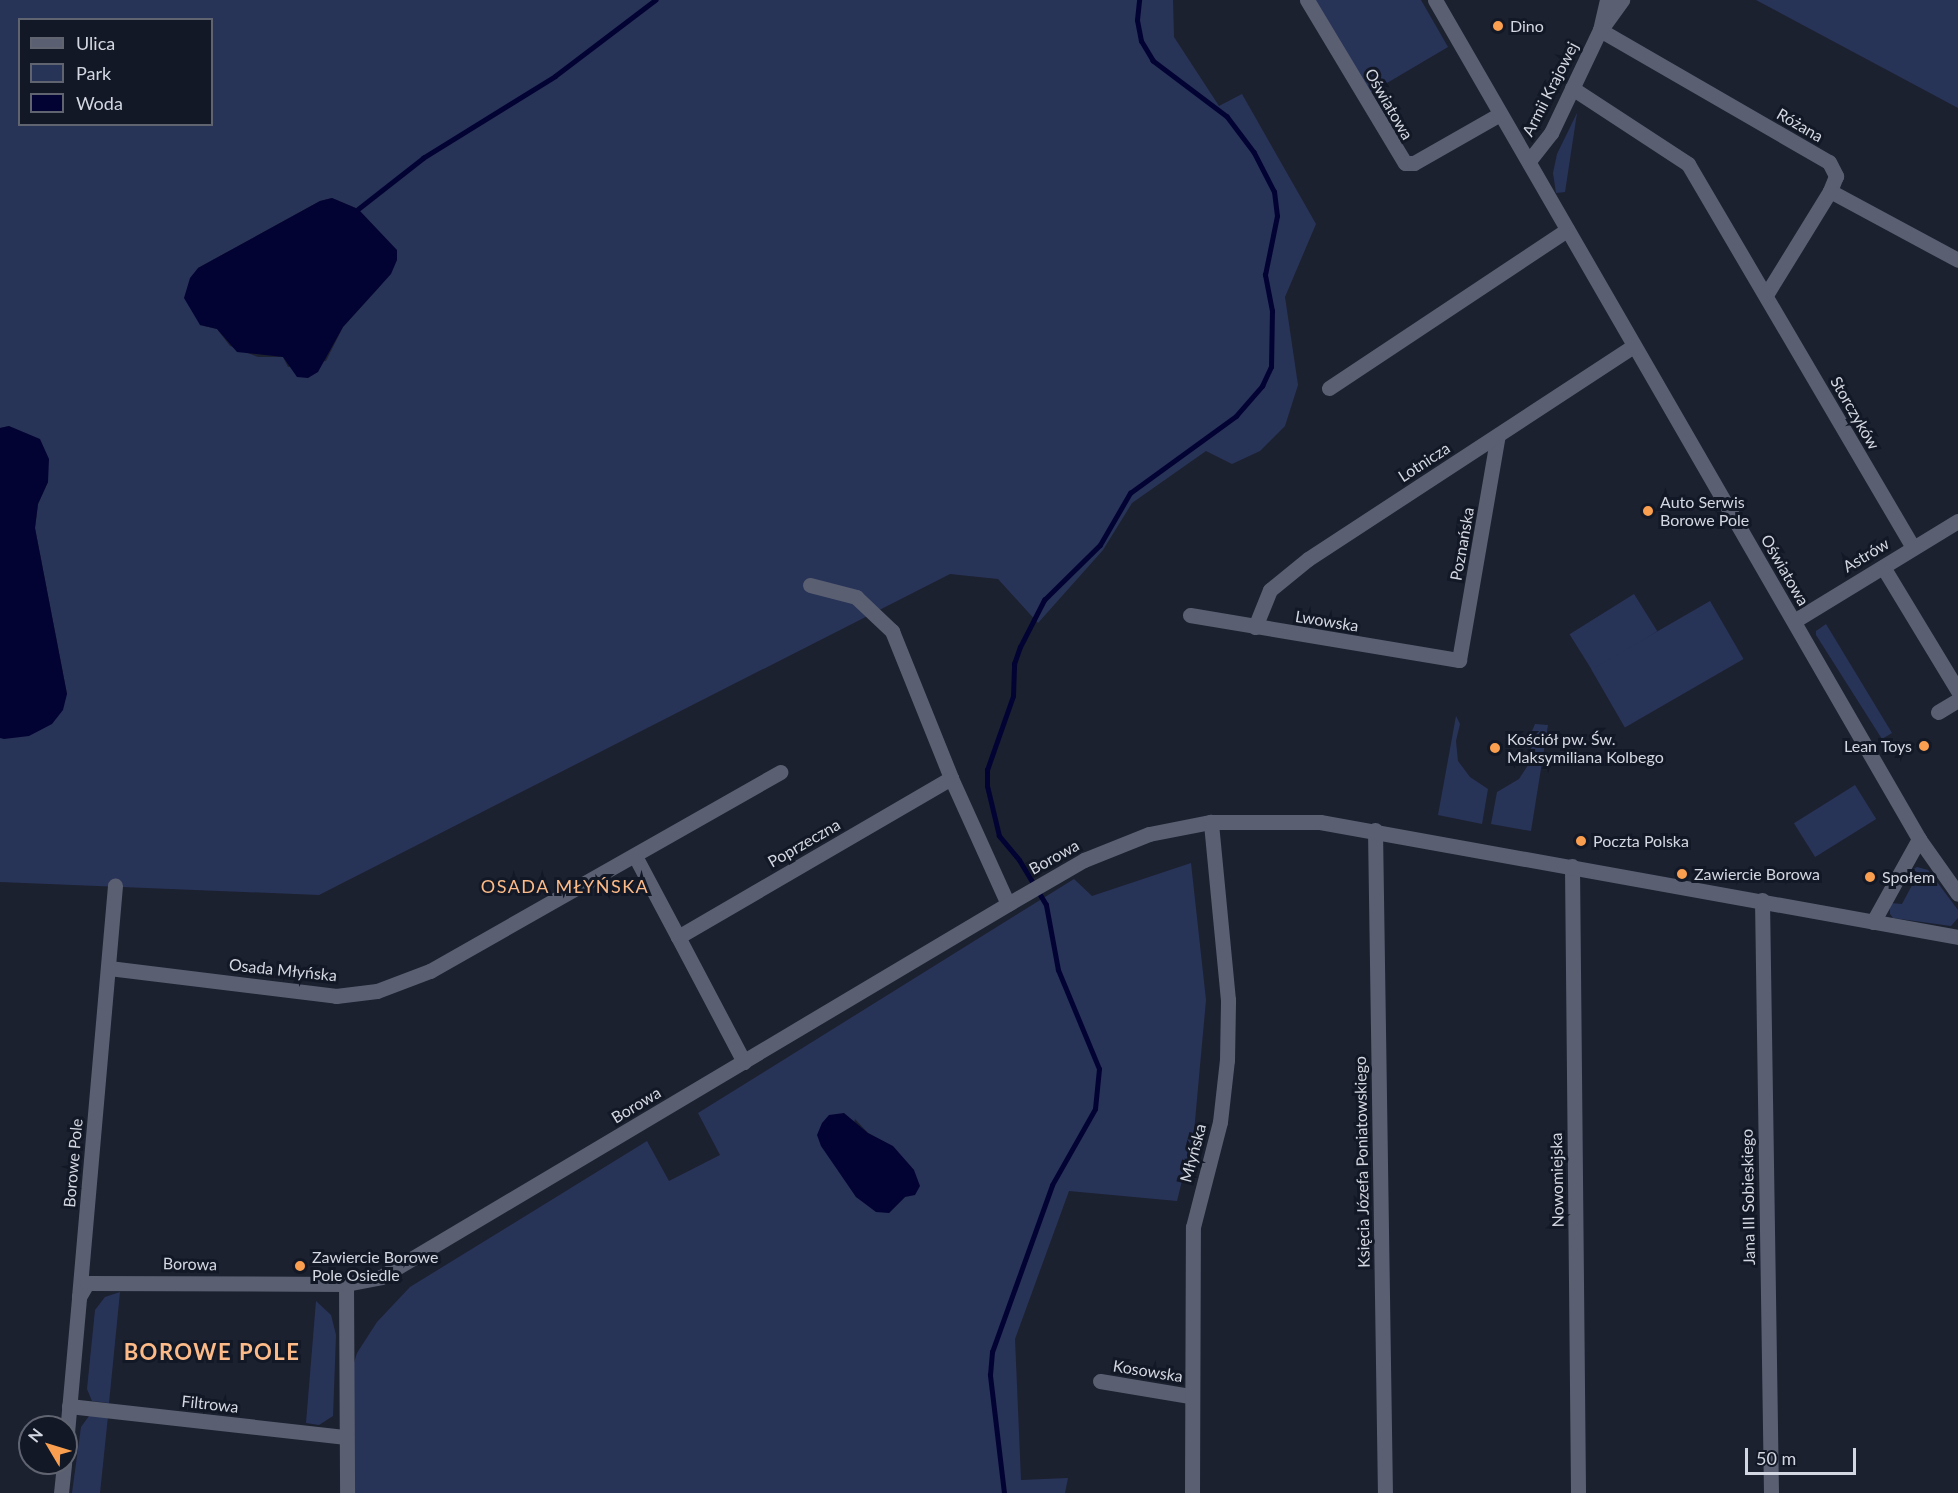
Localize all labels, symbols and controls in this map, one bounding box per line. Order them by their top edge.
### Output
place label: Dino [1510,16,1544,36]
legend [18,18,213,126]
marker: Dino [1491,19,1505,33]
text: Ulica [76,32,115,54]
street label: Armii Krajowej [1518,39,1582,139]
text: Park [76,62,111,84]
street label: Oświatowa [1361,65,1417,143]
text: Woda [76,92,123,114]
street label: Różana [1773,104,1827,146]
street label: Storczyków [1826,373,1884,453]
street label: Lotnicza [1394,438,1454,486]
place label: Auto Serwis Borowe Pole [1660,492,1749,530]
marker: Auto Serwis Borowe Pole [1641,504,1655,518]
street label: Poznańska [1446,506,1478,582]
street label: Oświatowa [1757,531,1813,609]
street label: Astrów [1839,534,1893,576]
street label: Lwowska [1294,607,1360,635]
place label: Kościół pw. Św. Maksymiliana Kolbego [1507,729,1664,767]
place label: Lean Toys [1844,736,1912,756]
marker: Lean Toys [1917,739,1931,753]
marker: Kościół pw. Św. Maksymiliana Kolbego [1488,741,1502,755]
street label: Poprzeczna [764,815,844,871]
place label: Poczta Polska [1593,831,1689,851]
marker: Poczta Polska [1574,834,1588,848]
street label: Borowa [1026,835,1082,879]
place label: Zawiercie Borowa [1694,864,1820,884]
marker: Zawiercie Borowa [1675,867,1689,881]
place label: Społem [1882,867,1935,887]
marker: Społem [1863,870,1877,884]
district label: OSADA MŁYŃSKA [480,875,650,897]
street label: Osada Młyńska [228,955,338,985]
street label: Księcia Józefa Poniatowskiego [1351,1056,1373,1268]
street label: Borowa [608,1083,664,1127]
street label: Borowe Pole [60,1118,86,1208]
street label: Młyńska [1176,1122,1210,1184]
street label: Jana III Sobieskiego [1737,1129,1759,1265]
street label: Nowomiejska [1547,1132,1567,1228]
place label: Zawiercie Borowe Pole Osiedle [312,1247,439,1285]
street label: Borowa [163,1254,217,1274]
marker: Zawiercie Borowe Pole Osiedle [293,1259,307,1273]
district label: BOROWE POLE [124,1339,300,1365]
street label: Kosowska [1112,1356,1184,1386]
street label: Filtrowa [181,1391,239,1417]
north arrow [18,1415,78,1475]
text: N [24,1424,46,1446]
scale bar [1748,1436,1859,1474]
text: 50 m [1756,1447,1796,1469]

